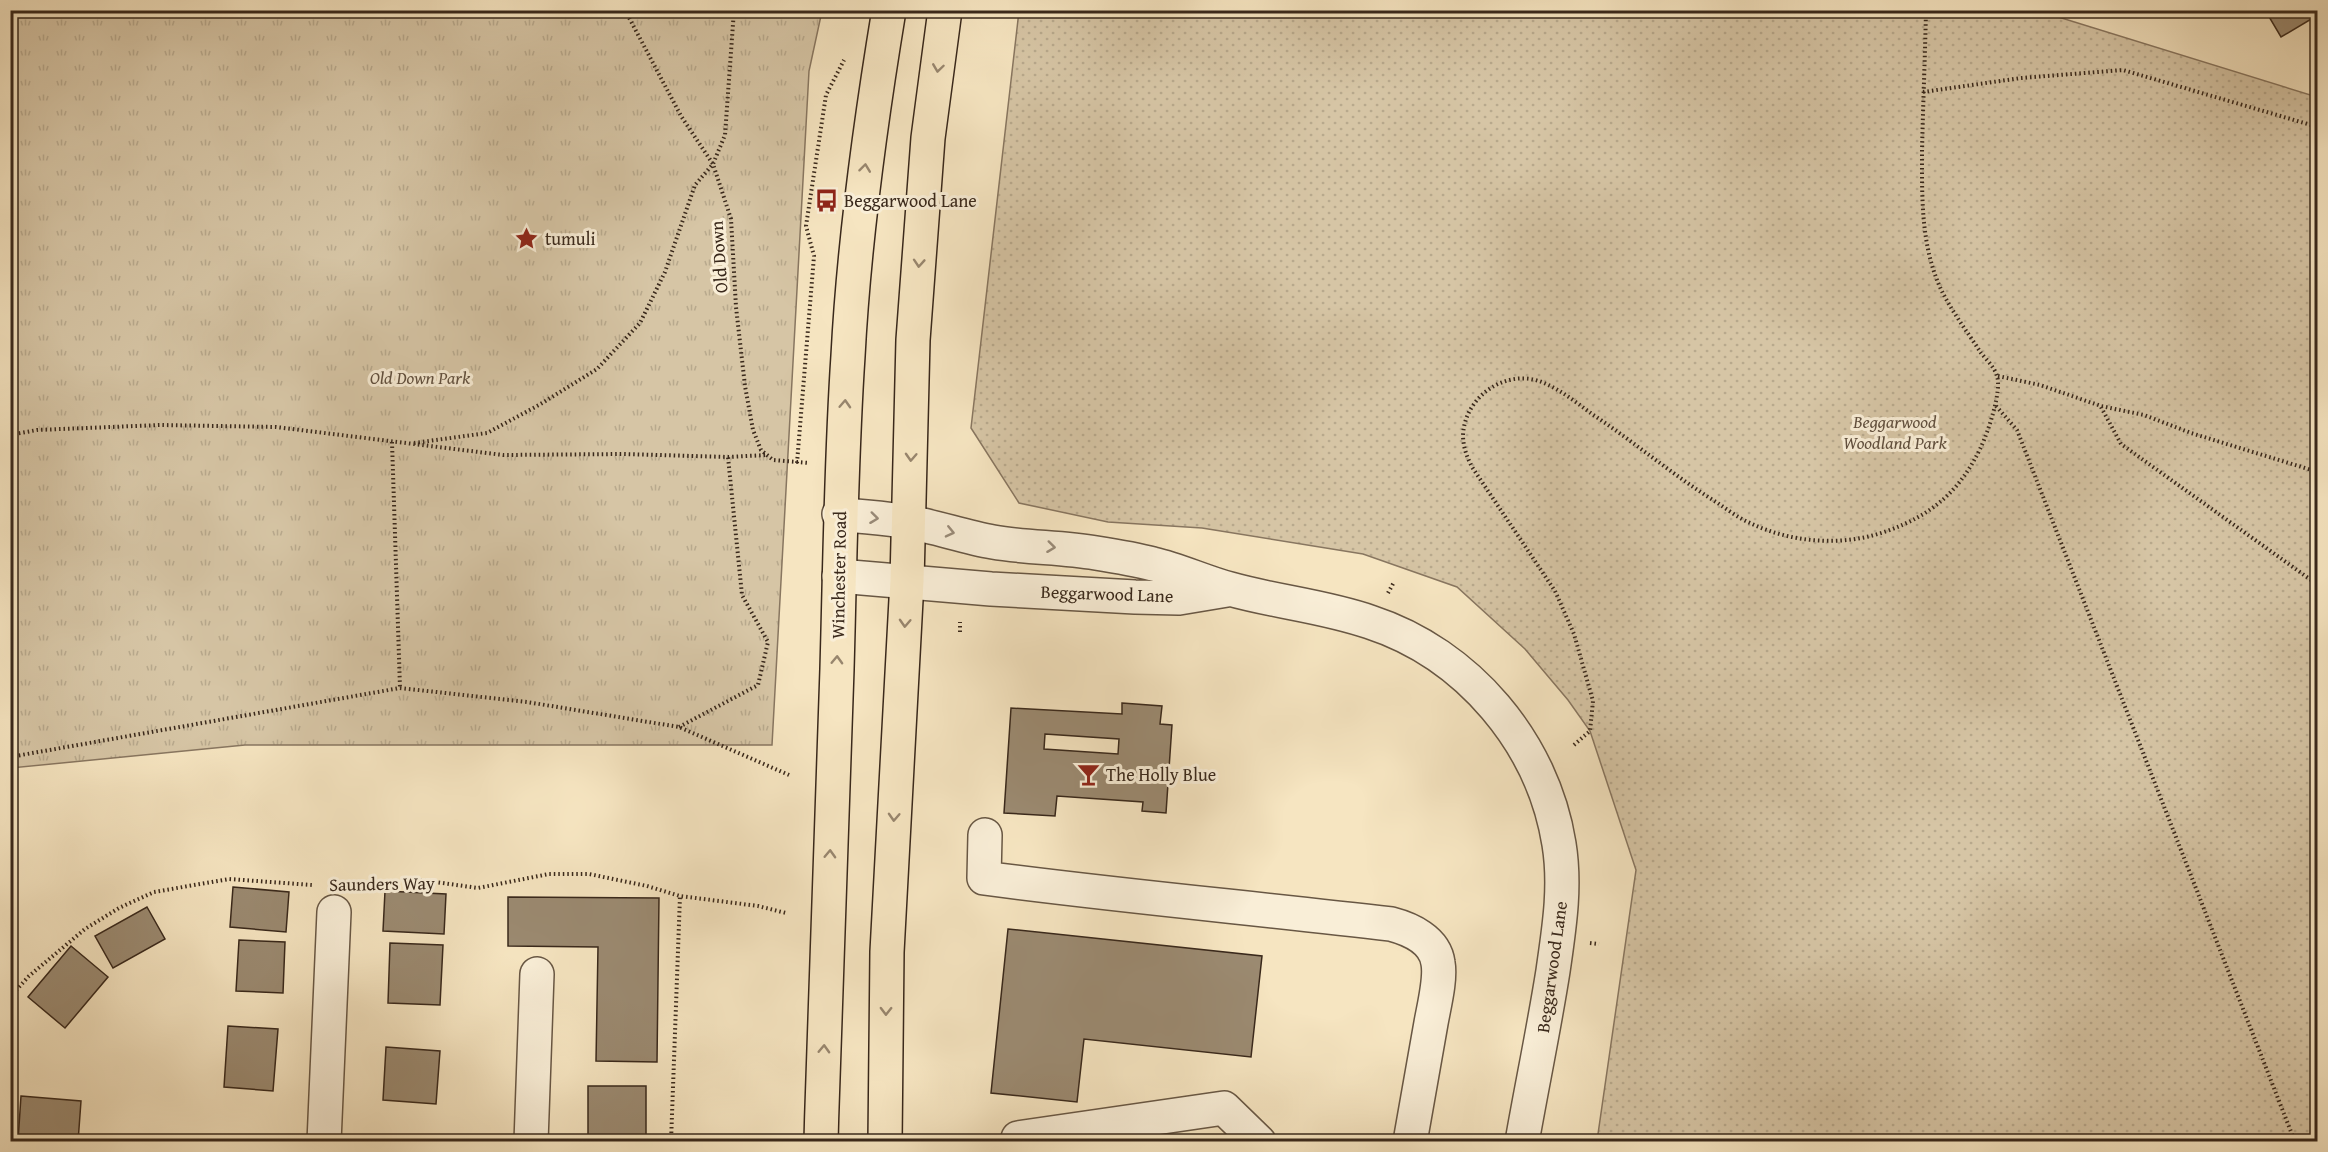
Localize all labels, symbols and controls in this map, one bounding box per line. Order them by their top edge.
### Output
one-way arrow [932,64,944,73]
one-way arrow [859,163,871,172]
place label: Beggarwood Lane [844,187,977,214]
bus stop icon: Beggarwood Lane [813,188,839,214]
street label: Old Down [703,220,734,294]
place label: tumuli [545,225,596,252]
place icon: tumuli [514,226,540,252]
one-way arrow [913,258,926,267]
park label: Old Down Park [370,364,471,391]
one-way arrow [839,399,852,408]
park label: Beggarwood Woodland Park [1843,408,1948,456]
one-way arrow [904,453,917,462]
street label: Winchester Road [824,511,853,639]
one-way arrow [869,511,878,524]
one-way arrow [945,525,955,538]
one-way arrow [1046,540,1055,552]
street label: Beggarwood Lane [1040,578,1174,609]
one-way arrow [898,618,911,627]
one-way arrow [831,655,843,664]
place label: The Holly Blue [1106,761,1216,788]
bar icon: The Holly Blue [1075,762,1101,788]
one-way arrow [888,813,901,822]
one-way arrow [824,850,837,859]
street label: Saunders Way [329,869,435,898]
street label: Beggarwood Lane [1529,899,1574,1035]
one-way arrow [880,1006,893,1015]
one-way arrow [818,1045,830,1054]

